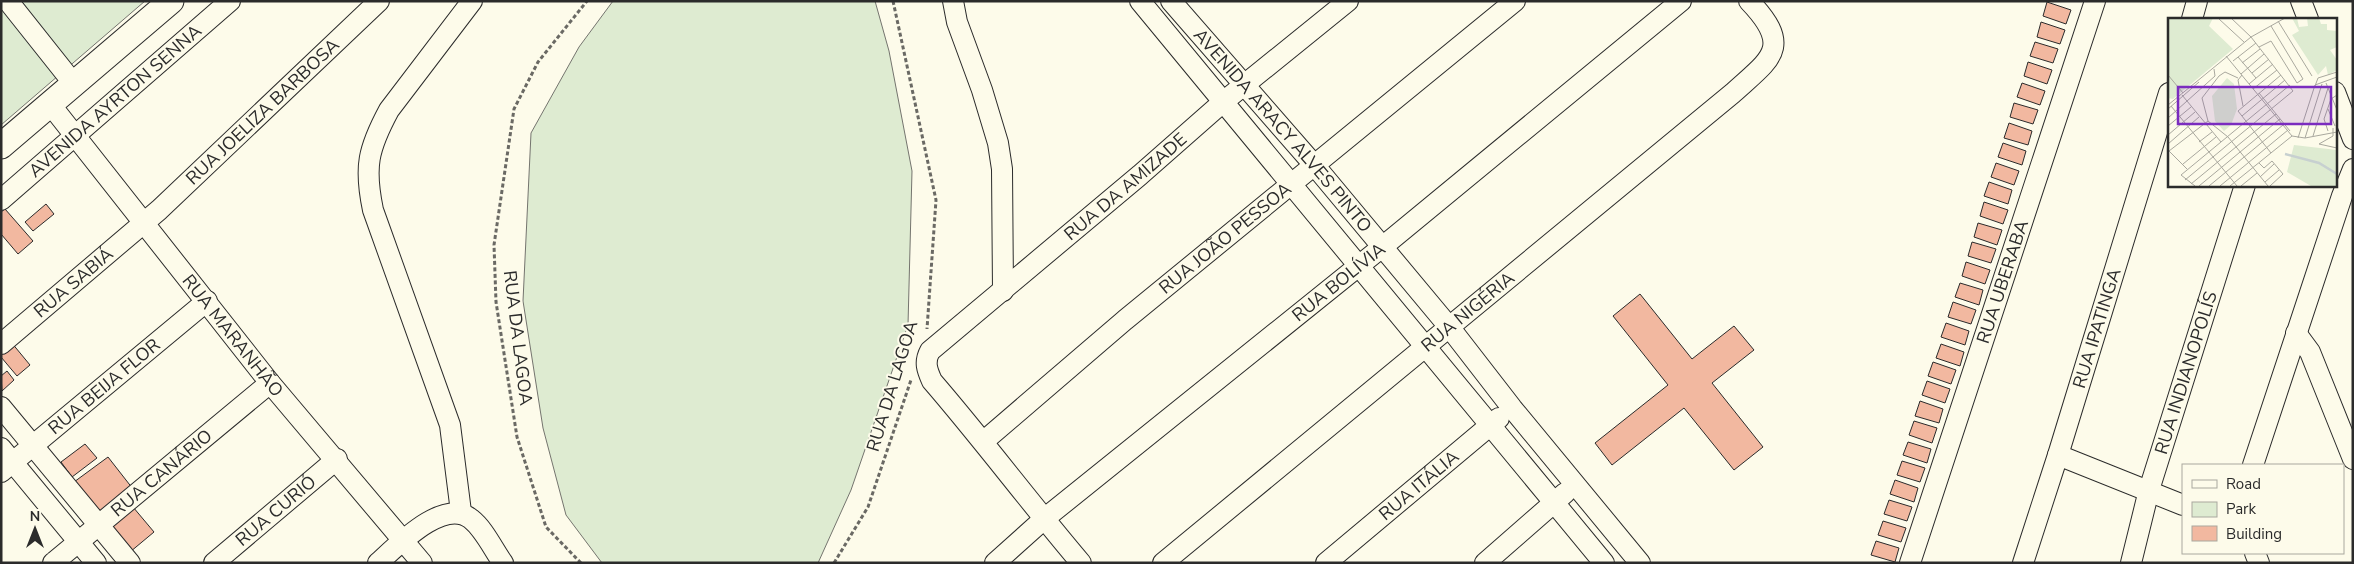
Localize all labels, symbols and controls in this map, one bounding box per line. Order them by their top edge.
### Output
inset map [2168,18,2336,186]
street label: AVENIDA AYRTON SENNA [23,19,207,183]
street label: AVENIDA ARACY ALVES PINTO [1188,23,1377,237]
street label: RUA JOELIZA BARBOSA [181,33,344,190]
street label: RUA DA AMIZADE [1059,127,1192,246]
street label: RUA JOÃO PESSOA [1154,177,1296,299]
street label: RUA UBERABA [1971,217,2034,347]
street label: RUA BOLÍVIA [1287,237,1390,327]
street label: RUA SABIÁ [29,242,118,323]
street label: RUA IPATINGA [2067,265,2127,391]
street label: RUA NIGÉRIA [1416,266,1519,357]
street label: RUA MARANHÃO [177,269,289,402]
street label: RUA DA LAGOA [498,269,538,407]
street label: RUA INDIANOPOLÍS [2149,288,2223,457]
street label: RUA DA LAGOA [861,318,923,454]
street label: RUA BEIJA FLOR [43,333,165,440]
street label: RUA CANÁRIO [106,424,217,522]
street label: RUA ITÁLIA [1374,445,1464,526]
legend [2182,464,2344,554]
street label: RUA CURIÓ [230,470,321,552]
text: Road [2226,474,2261,494]
text: Park [2226,499,2256,519]
north arrow [10,504,60,554]
text: N [30,507,40,526]
text: Building [2226,524,2282,544]

